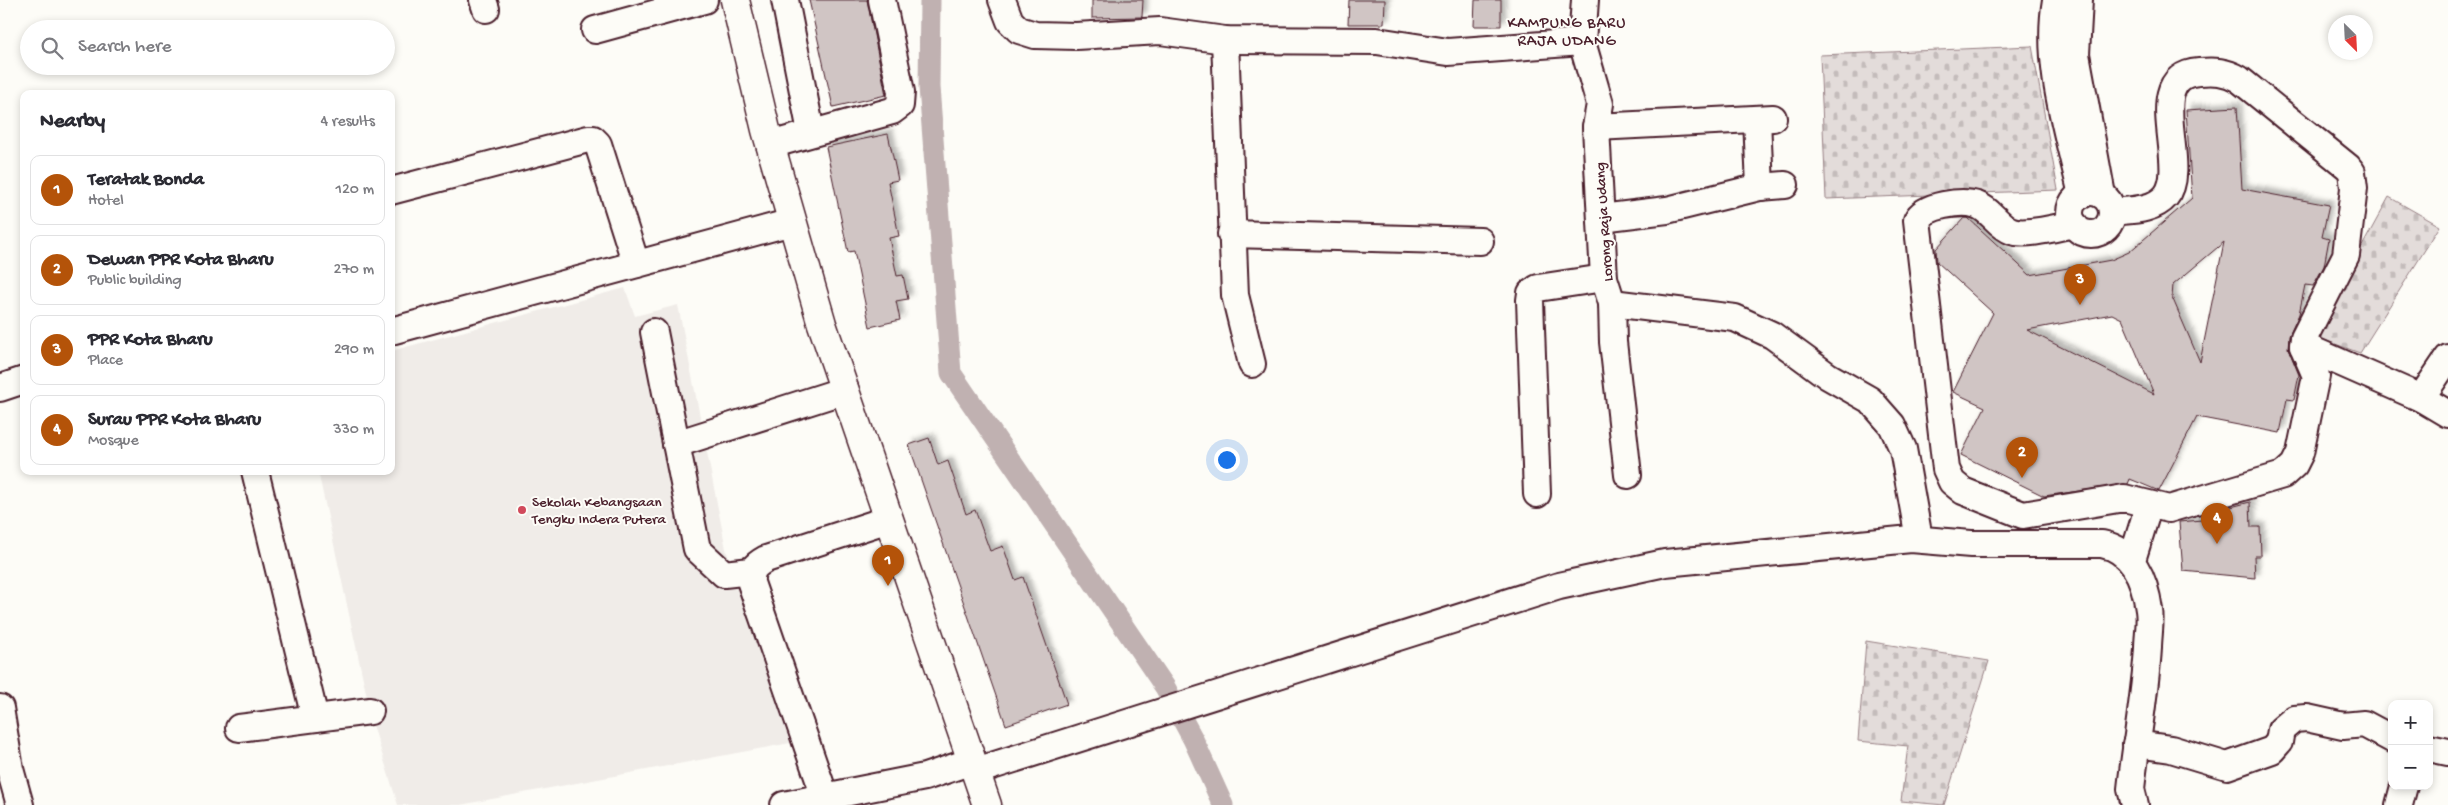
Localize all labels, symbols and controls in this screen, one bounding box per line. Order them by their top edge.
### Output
district label: KAMPUNG BARU RAJA UDANG [1508,15,1626,52]
north arrow [2328,15,2373,60]
search box [20,20,395,75]
icon: search [38,34,66,62]
text: Search here [78,36,172,59]
text: Nearby [40,110,105,135]
text: 4 results [320,113,375,132]
street label: Lorong Raja Udang [1592,162,1618,282]
text: Teratak Bonda [88,169,204,192]
text: 1 [54,181,60,200]
text: 120 m [335,181,374,200]
text: Hotel [88,192,124,211]
text: Dewan PPR Kota Bharu [88,249,274,272]
text: 2 [53,261,61,280]
text: 270 m [334,261,374,280]
pin: 3 [2064,264,2096,305]
text: Public building [88,272,182,291]
text: PPR Kota Bharu [88,329,213,352]
text: 3 [53,341,61,360]
text: 290 m [334,341,374,360]
text: Place [88,352,123,371]
text: Surau PPR Kota Bharu [88,409,261,432]
text: 4 [53,421,61,440]
text: 330 m [333,421,374,440]
text: Mosque [88,432,139,451]
pin: 2 [2006,437,2038,478]
your location [1214,447,1240,473]
place label: Sekolah Kebangsaan Tengku Indera Putera [531,494,666,529]
pin: 4 [2201,503,2233,544]
marker: Sekolah Kebangsaan Tengku Indera Putera [516,504,528,516]
pin: 1 [872,545,904,586]
map controls [2388,700,2433,790]
button: + [2388,700,2433,745]
button: − [2388,745,2433,790]

